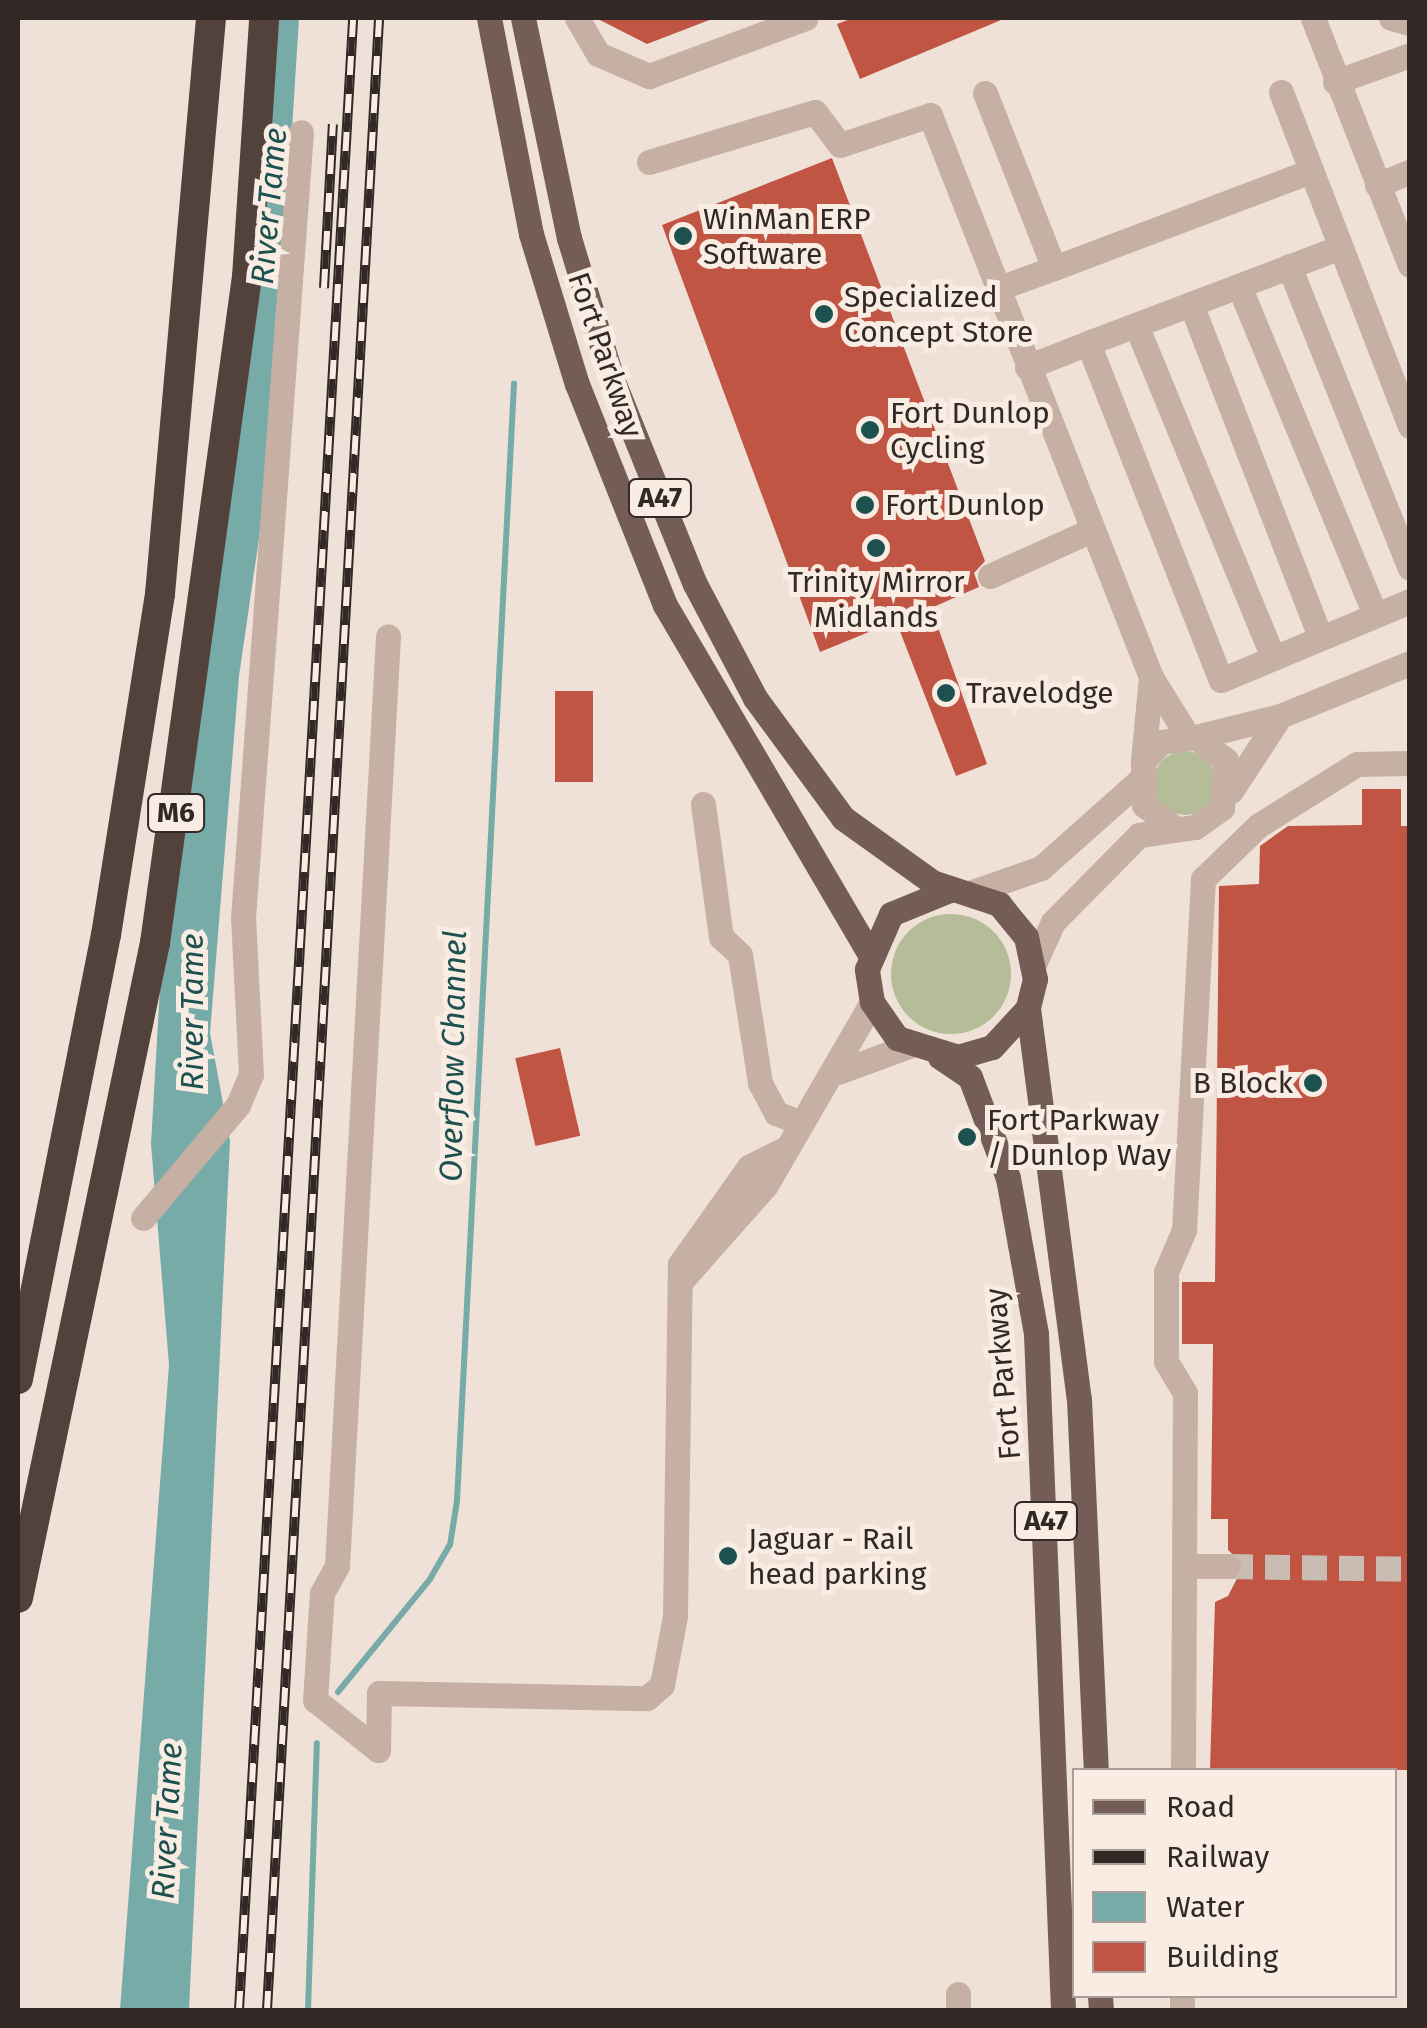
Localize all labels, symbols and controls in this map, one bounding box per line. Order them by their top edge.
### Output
water label: River Tame [243,126,295,286]
place label: WinMan ERP Software [703,201,871,272]
marker: WinMan ERP Software [672,225,694,247]
street label: Fort Parkway [560,268,650,442]
place label: Specialized Concept Store [844,279,1033,350]
marker: Specialized Concept Store [813,303,835,325]
place label: Fort Dunlop Cycling [890,395,1050,466]
marker: Fort Dunlop Cycling [859,419,881,441]
road number: A47 [628,475,692,521]
place label: Fort Dunlop [885,487,1045,523]
marker: Fort Dunlop [854,494,876,516]
marker: Trinity Mirror Midlands [865,537,887,559]
place label: Trinity Mirror Midlands [787,564,965,634]
place label: Travelodge [966,675,1114,711]
marker: Travelodge [935,682,957,704]
road number: M6 [146,790,206,836]
water label: Overflow Channel [432,930,474,1182]
water label: River Tame [173,933,211,1091]
place label: B Block [1193,1065,1293,1101]
marker: B Block [1302,1072,1324,1094]
place label: Fort Parkway / Dunlop Way [987,1102,1171,1172]
marker: Fort Parkway / Dunlop Way [956,1126,978,1148]
street label: Fort Parkway [978,1287,1028,1461]
road number: A47 [1014,1498,1078,1544]
place label: Jaguar - Rail head parking [748,1521,926,1592]
marker: Jaguar - Rail head parking [717,1545,739,1567]
water label: River Tame [144,1742,190,1900]
legend [1072,1768,1397,1998]
text: Road [1166,1789,1235,1825]
text: Railway [1166,1839,1269,1875]
text: Water [1166,1889,1245,1925]
text: Building [1166,1939,1278,1975]

